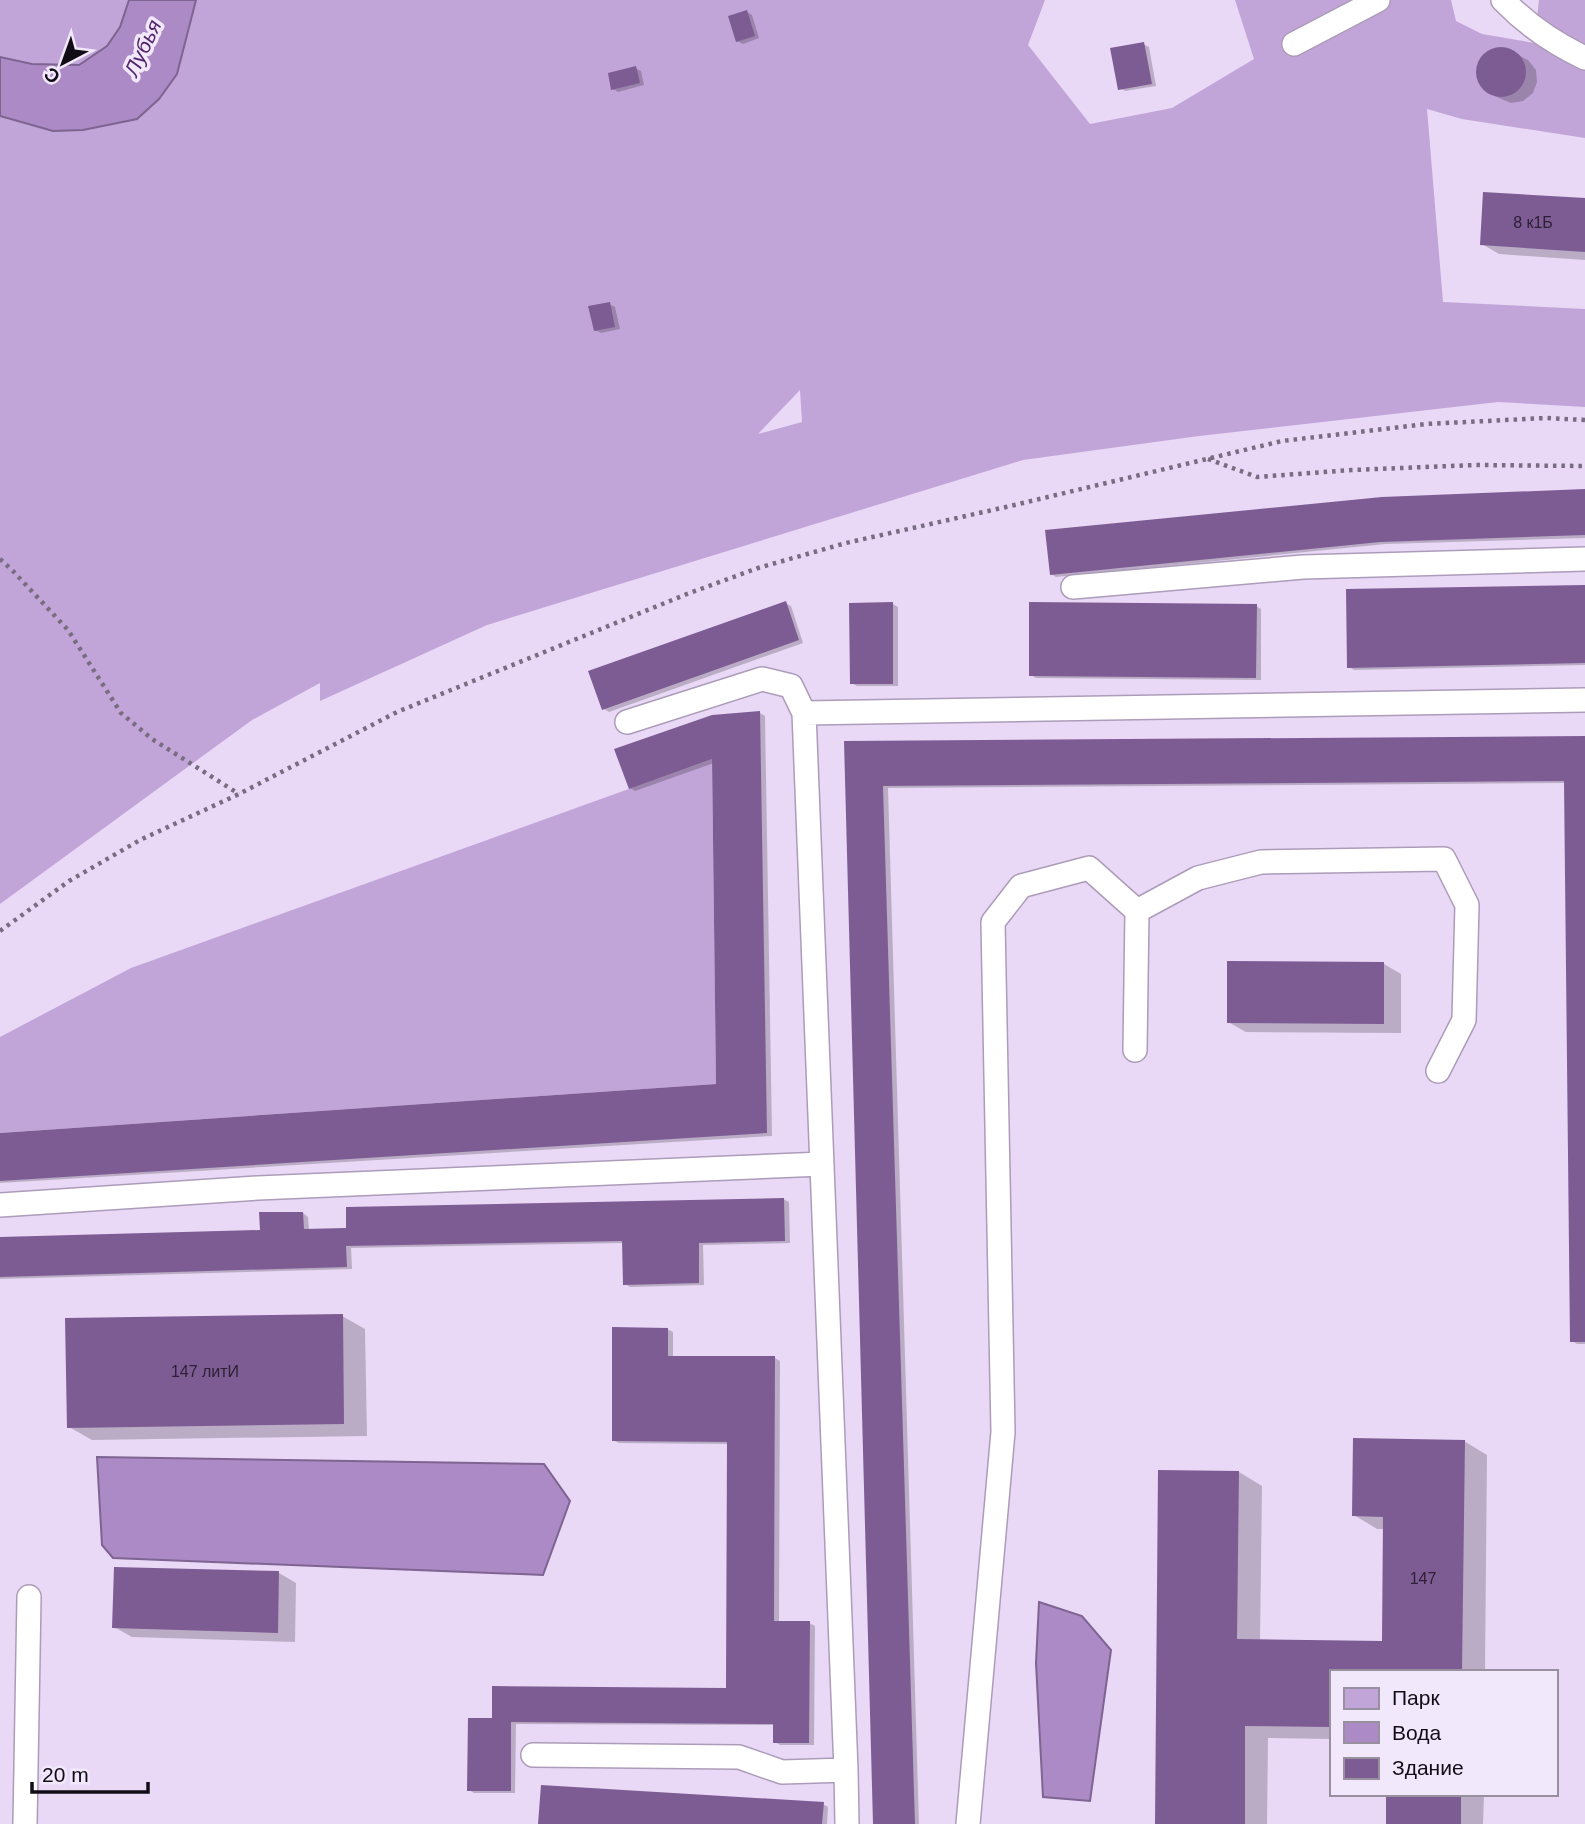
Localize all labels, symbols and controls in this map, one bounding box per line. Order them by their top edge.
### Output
water label: Лубья [119,16,166,81]
north arrow [28,28,98,98]
text: С [40,63,64,88]
house number: 8 к1Б [1513,214,1553,231]
house number: 147 литИ [171,1363,239,1380]
house number: 147 [1410,1570,1436,1587]
legend [1330,1670,1557,1796]
text: Парк [1392,1686,1440,1709]
text: Вода [1392,1721,1441,1744]
scale bar [32,1750,147,1794]
text: Здание [1392,1756,1464,1779]
text: 20 m [42,1763,89,1786]

